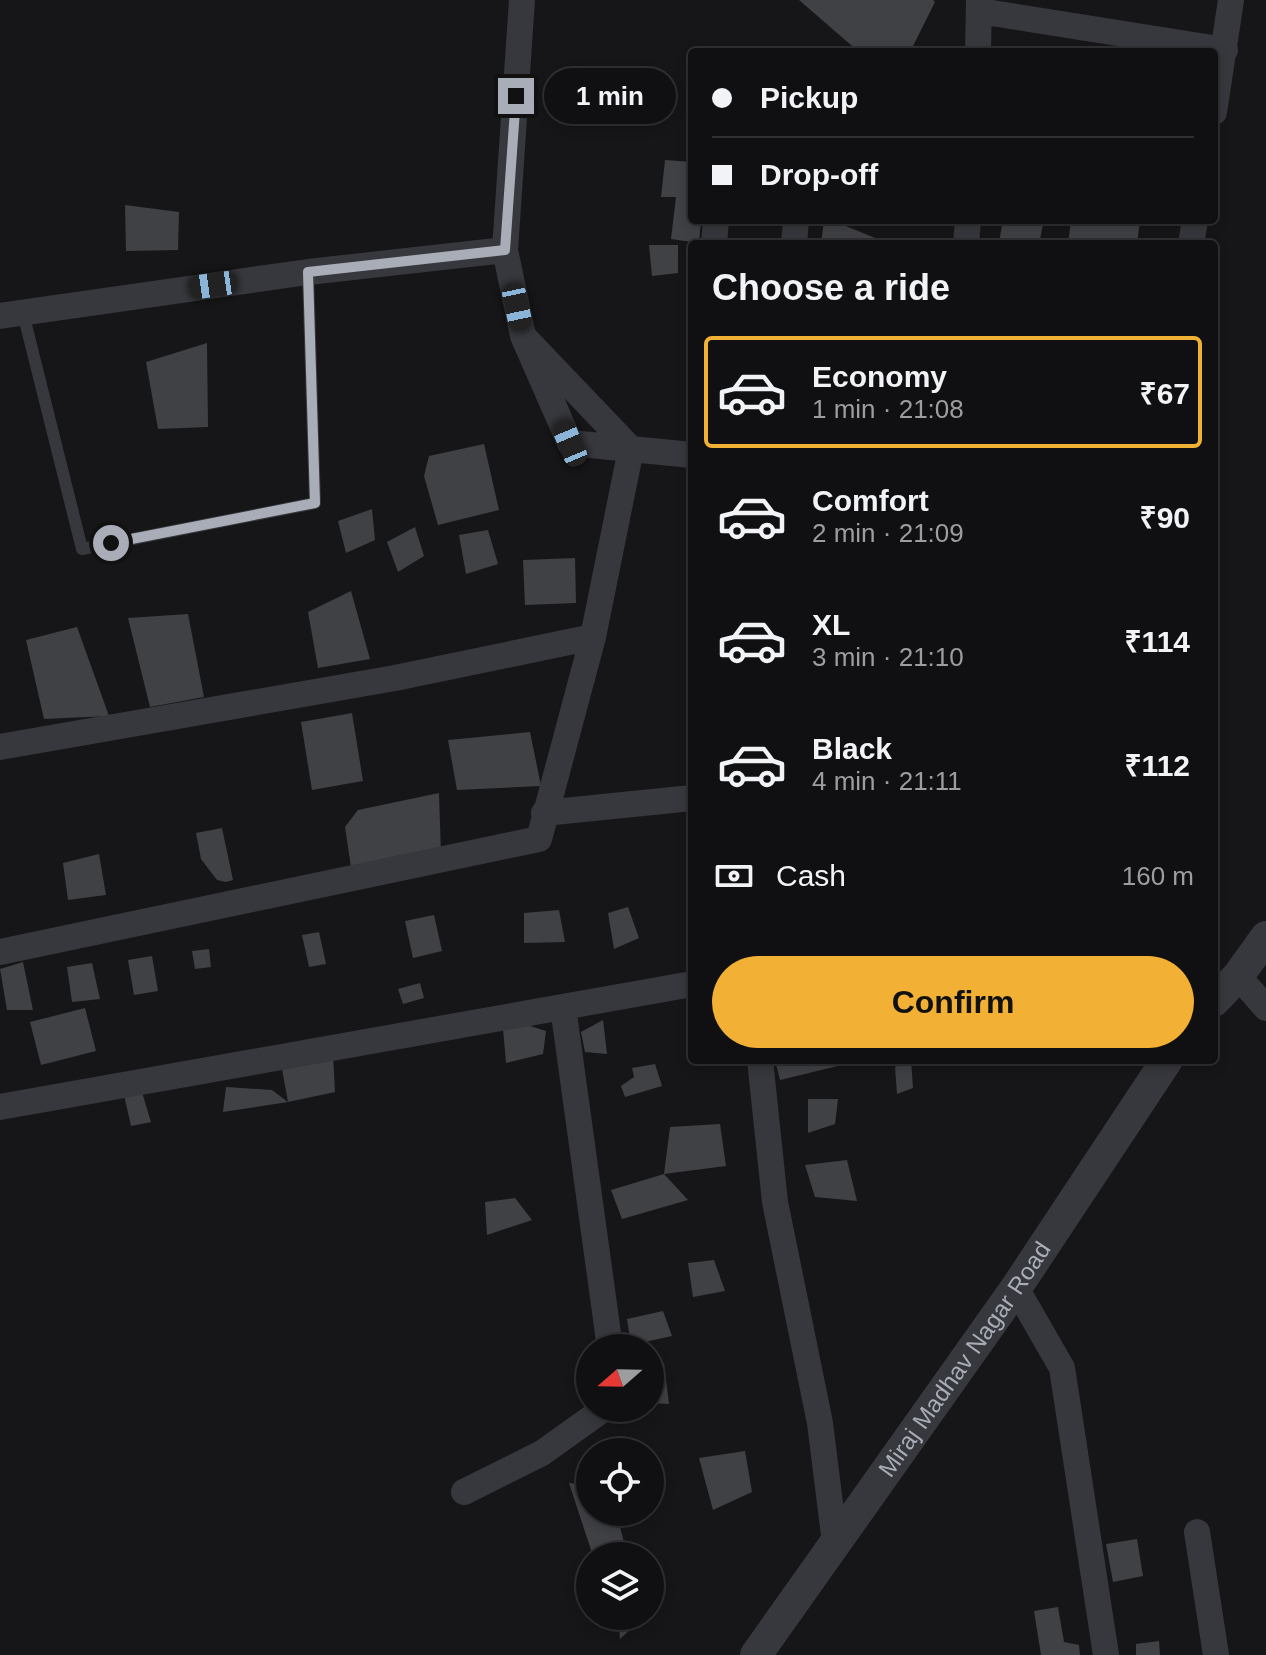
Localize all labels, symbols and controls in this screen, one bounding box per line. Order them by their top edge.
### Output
callout: 1 min [544,68,676,124]
route end [498,78,534,114]
text: 1 min [576,81,644,111]
text: Pickup [760,81,858,114]
text: Drop-off [760,158,878,191]
text: Choose a ride [712,267,950,308]
car [188,270,238,300]
car [500,281,534,333]
icon: car [716,356,788,428]
text: Economy [812,360,947,393]
text: ₹67 [1139,377,1190,410]
text: 1 min · 21:08 [812,394,964,424]
car [550,416,590,470]
icon: car [716,480,788,552]
text: Comfort [812,484,929,517]
text: ₹90 [1139,501,1190,534]
text: 2 min · 21:09 [812,518,964,548]
route start [93,525,129,561]
icon: car [716,604,788,676]
text: XL [812,608,850,641]
text: ₹114 [1124,625,1190,658]
text: 3 min · 21:10 [812,642,964,672]
icon: car [716,728,788,800]
text: Black [812,732,892,765]
text: ₹112 [1124,749,1190,782]
text: 4 min · 21:11 [812,766,962,796]
icon: cash [712,854,756,898]
text: Cash [776,859,846,892]
text: 160 m [1122,861,1194,891]
button: Confirm [712,956,1194,1048]
street label: Miraj Madhav Nagar Road [873,1237,1056,1482]
north arrow [576,1334,664,1422]
map controls [576,1334,664,1630]
button: locate [576,1438,664,1526]
button: layers [576,1542,664,1630]

